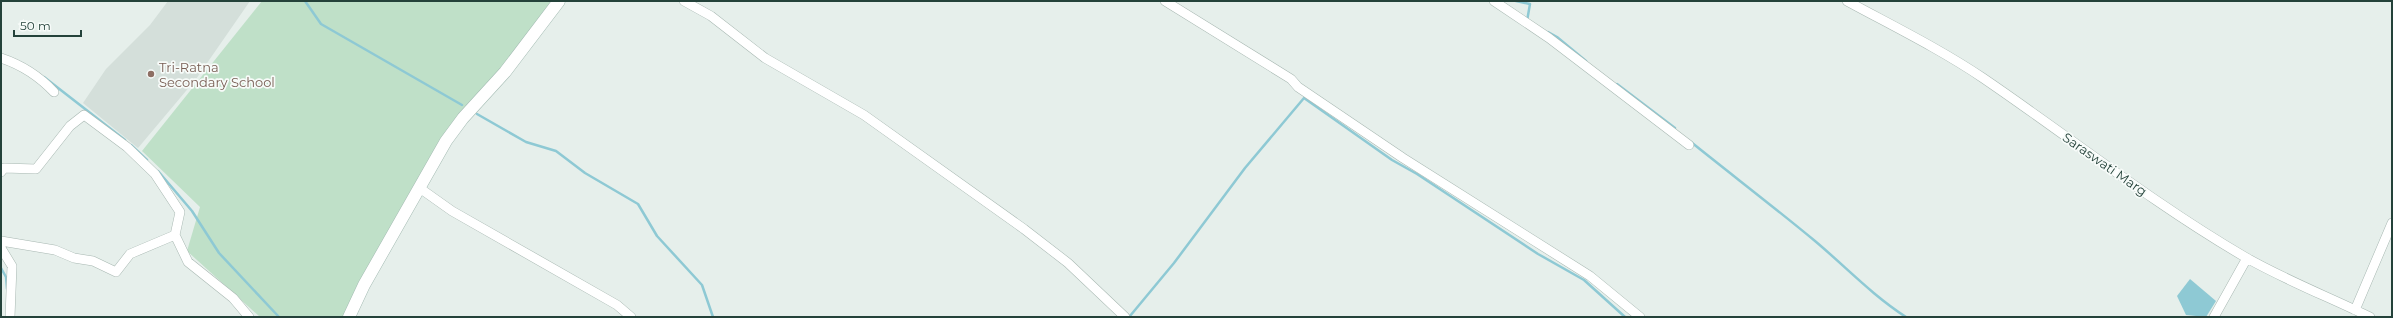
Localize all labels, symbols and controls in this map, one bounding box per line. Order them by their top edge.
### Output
scale bar [14,12,81,38]
text: 50 m [20,18,51,33]
place label: Tri-Ratna Secondary School [159,59,275,90]
marker: Tri-Ratna Secondary School [146,69,156,79]
street label: Saraswati Marg [2060,129,2150,199]

